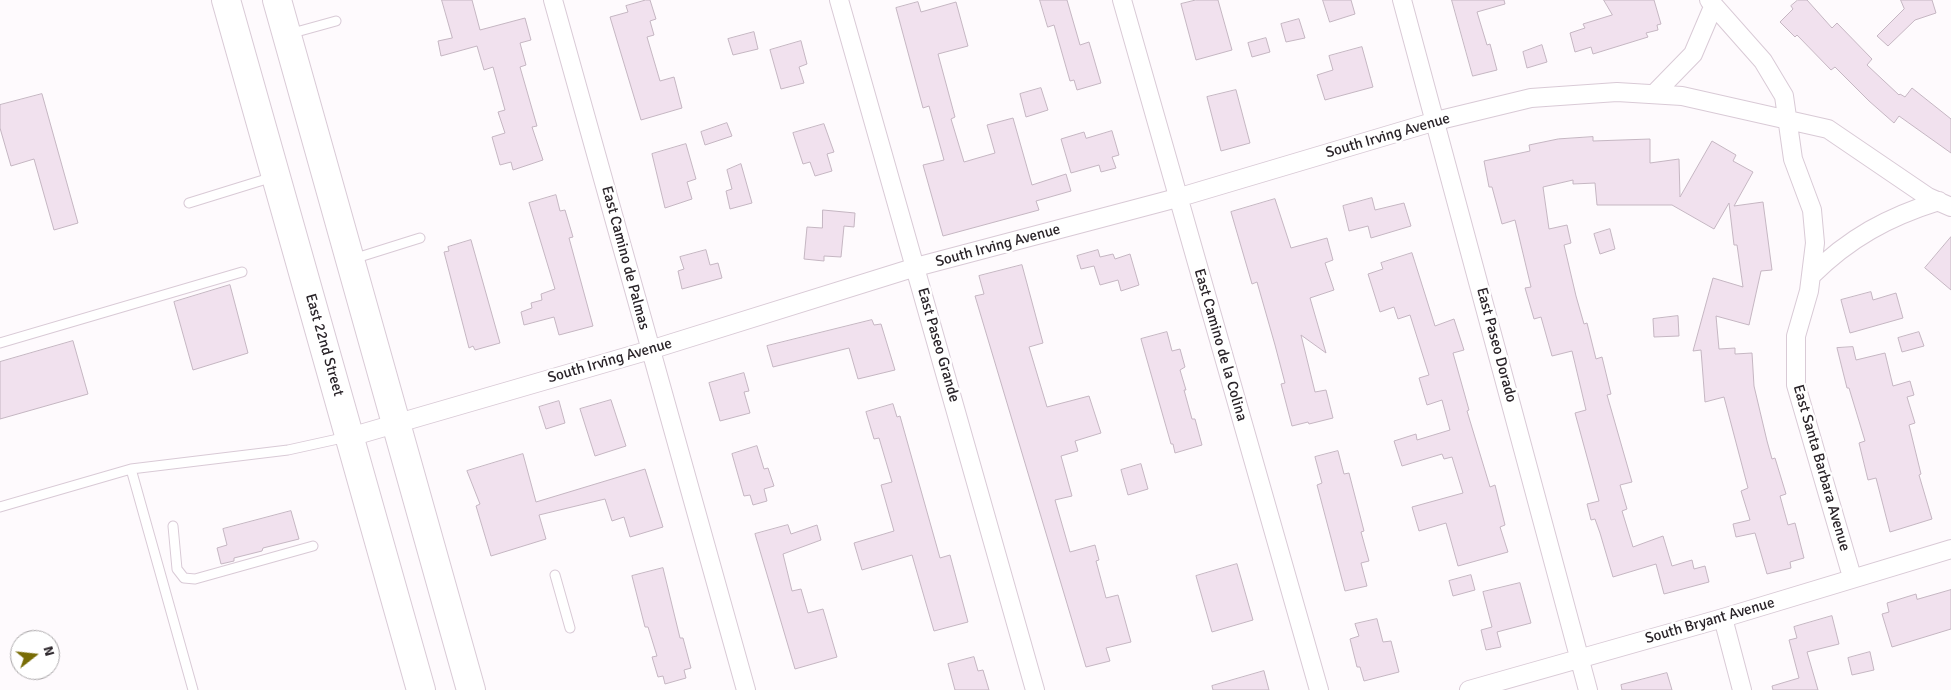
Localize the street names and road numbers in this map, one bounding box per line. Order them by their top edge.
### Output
street label: South Irving Avenue [1324,110,1452,162]
street label: East Camino de Palmas [597,184,653,332]
street label: South Irving Avenue [934,221,1062,271]
street label: East Camino de la Colina [1190,267,1250,423]
street label: East Paseo Grande [913,286,963,404]
street label: East Paseo Dorado [1472,286,1520,404]
street label: East 22nd Street [301,292,347,398]
street label: South Irving Avenue [546,335,674,387]
street label: East Santa Barbara Avenue [1789,383,1853,553]
street label: South Bryant Avenue [1643,594,1777,648]

